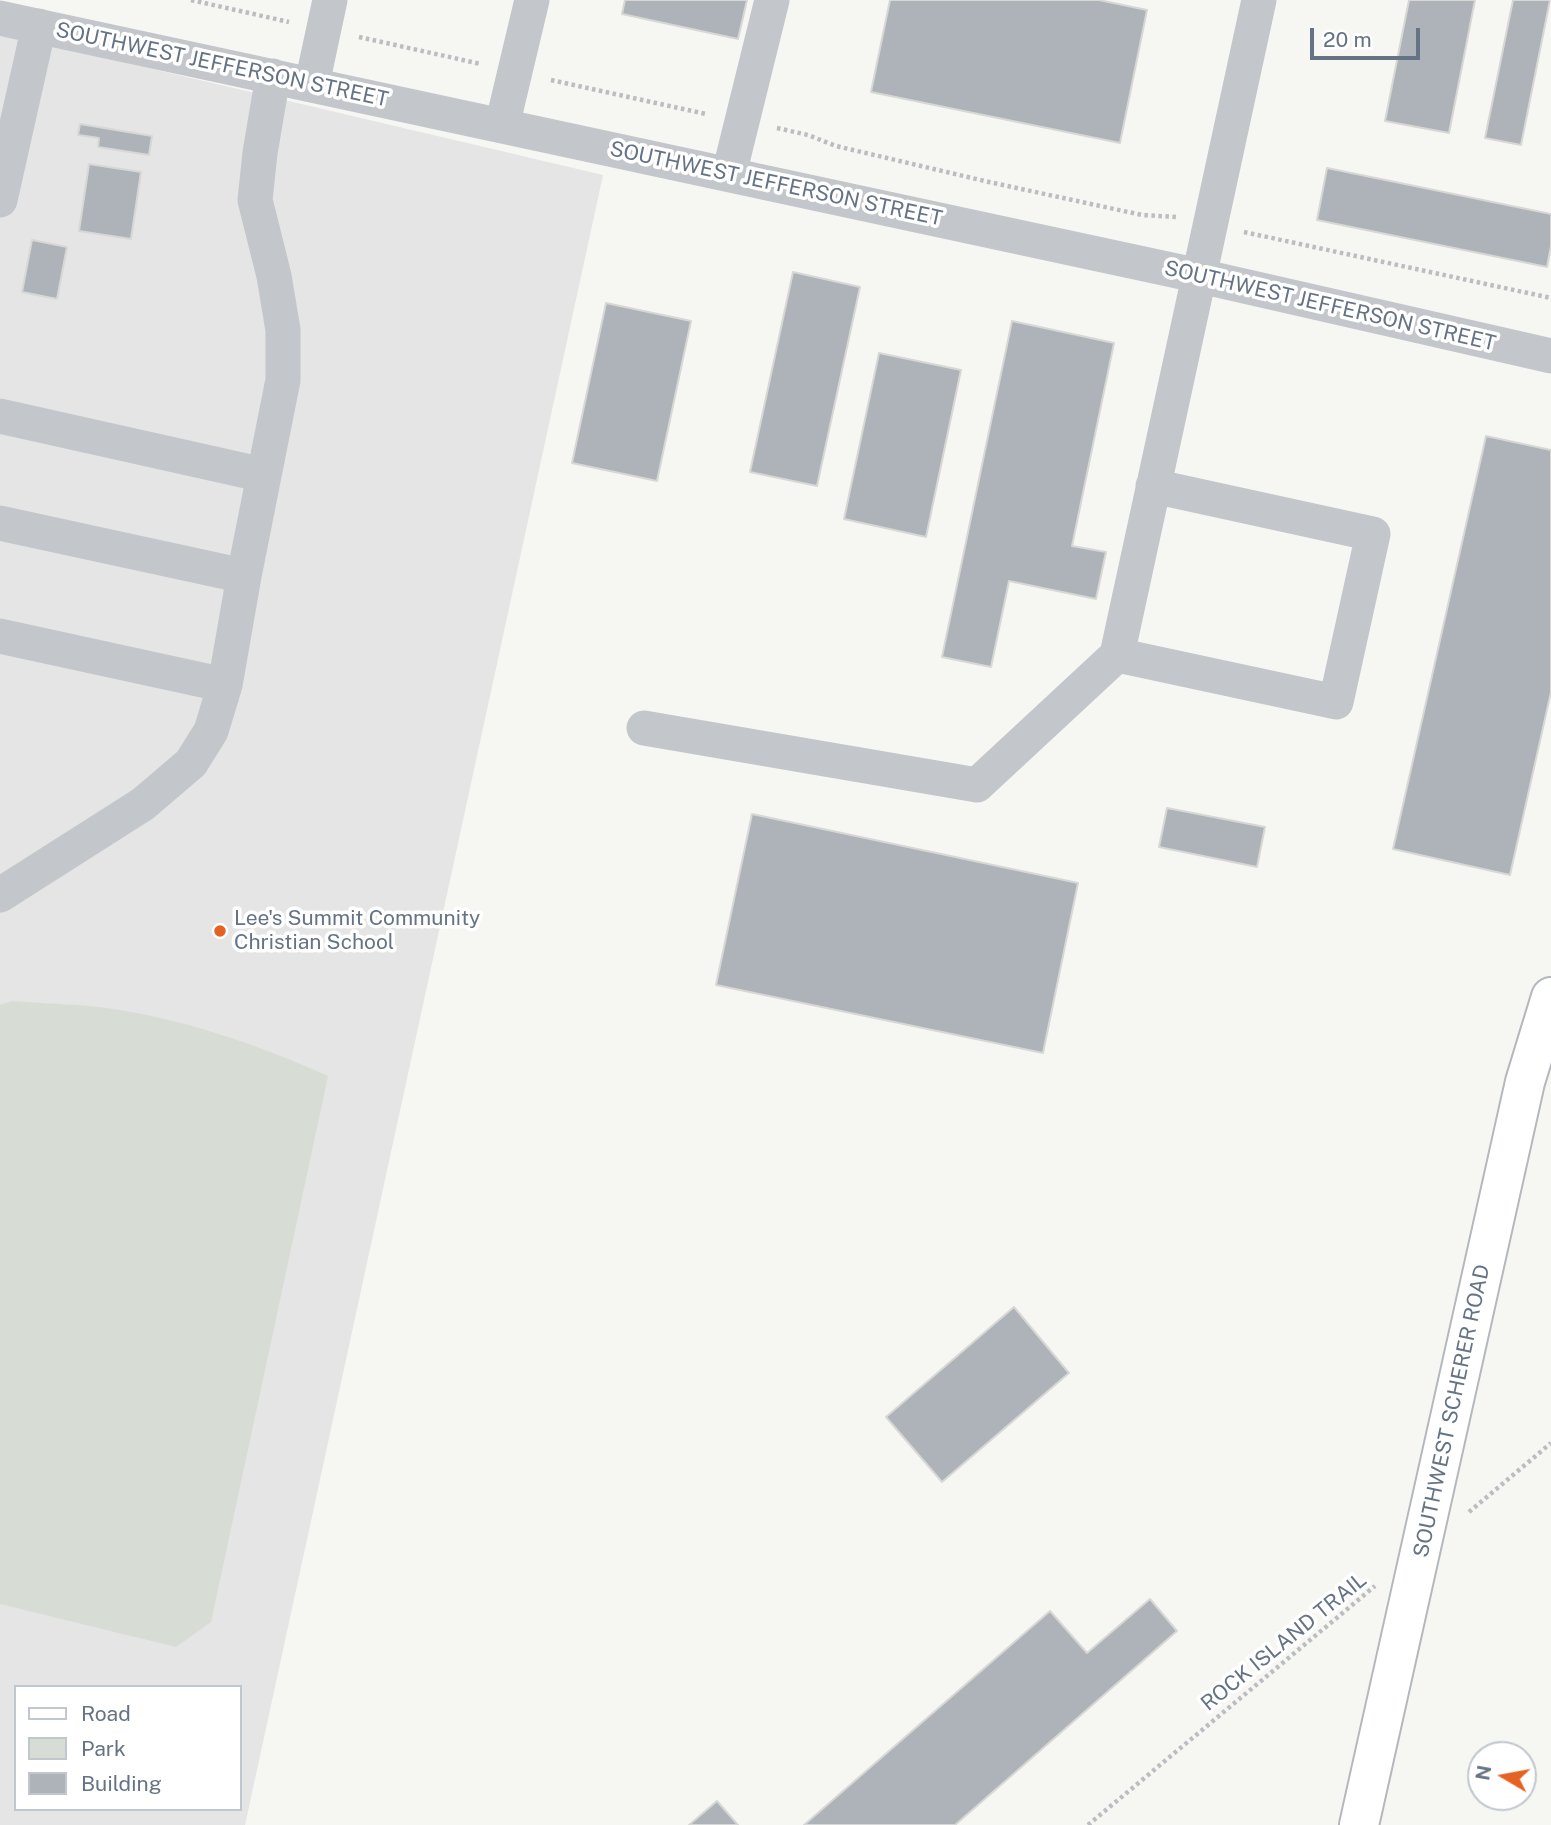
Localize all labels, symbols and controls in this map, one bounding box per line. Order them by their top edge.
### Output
scale bar [1313,14,1423,58]
street label: SOUTHWEST JEFFERSON STREET [53,17,391,113]
text: 20 m [1323,27,1372,52]
street label: SOUTHWEST JEFFERSON STREET [607,136,945,232]
street label: SOUTHWEST JEFFERSON STREET [1162,256,1498,356]
place label: Lee's Summit Community Christian School [234,906,480,956]
marker: Lee's Summit Community Christian School [212,923,228,939]
street label: SOUTHWEST SCHERER ROAD [1409,1262,1495,1560]
street label: ROCK ISLAND TRAIL [1196,1567,1372,1717]
legend [14,1685,242,1811]
text: Road [81,1701,131,1726]
text: Park [81,1736,126,1761]
north arrow [1467,1741,1537,1811]
text: N [1471,1763,1495,1782]
text: Building [81,1771,162,1796]

